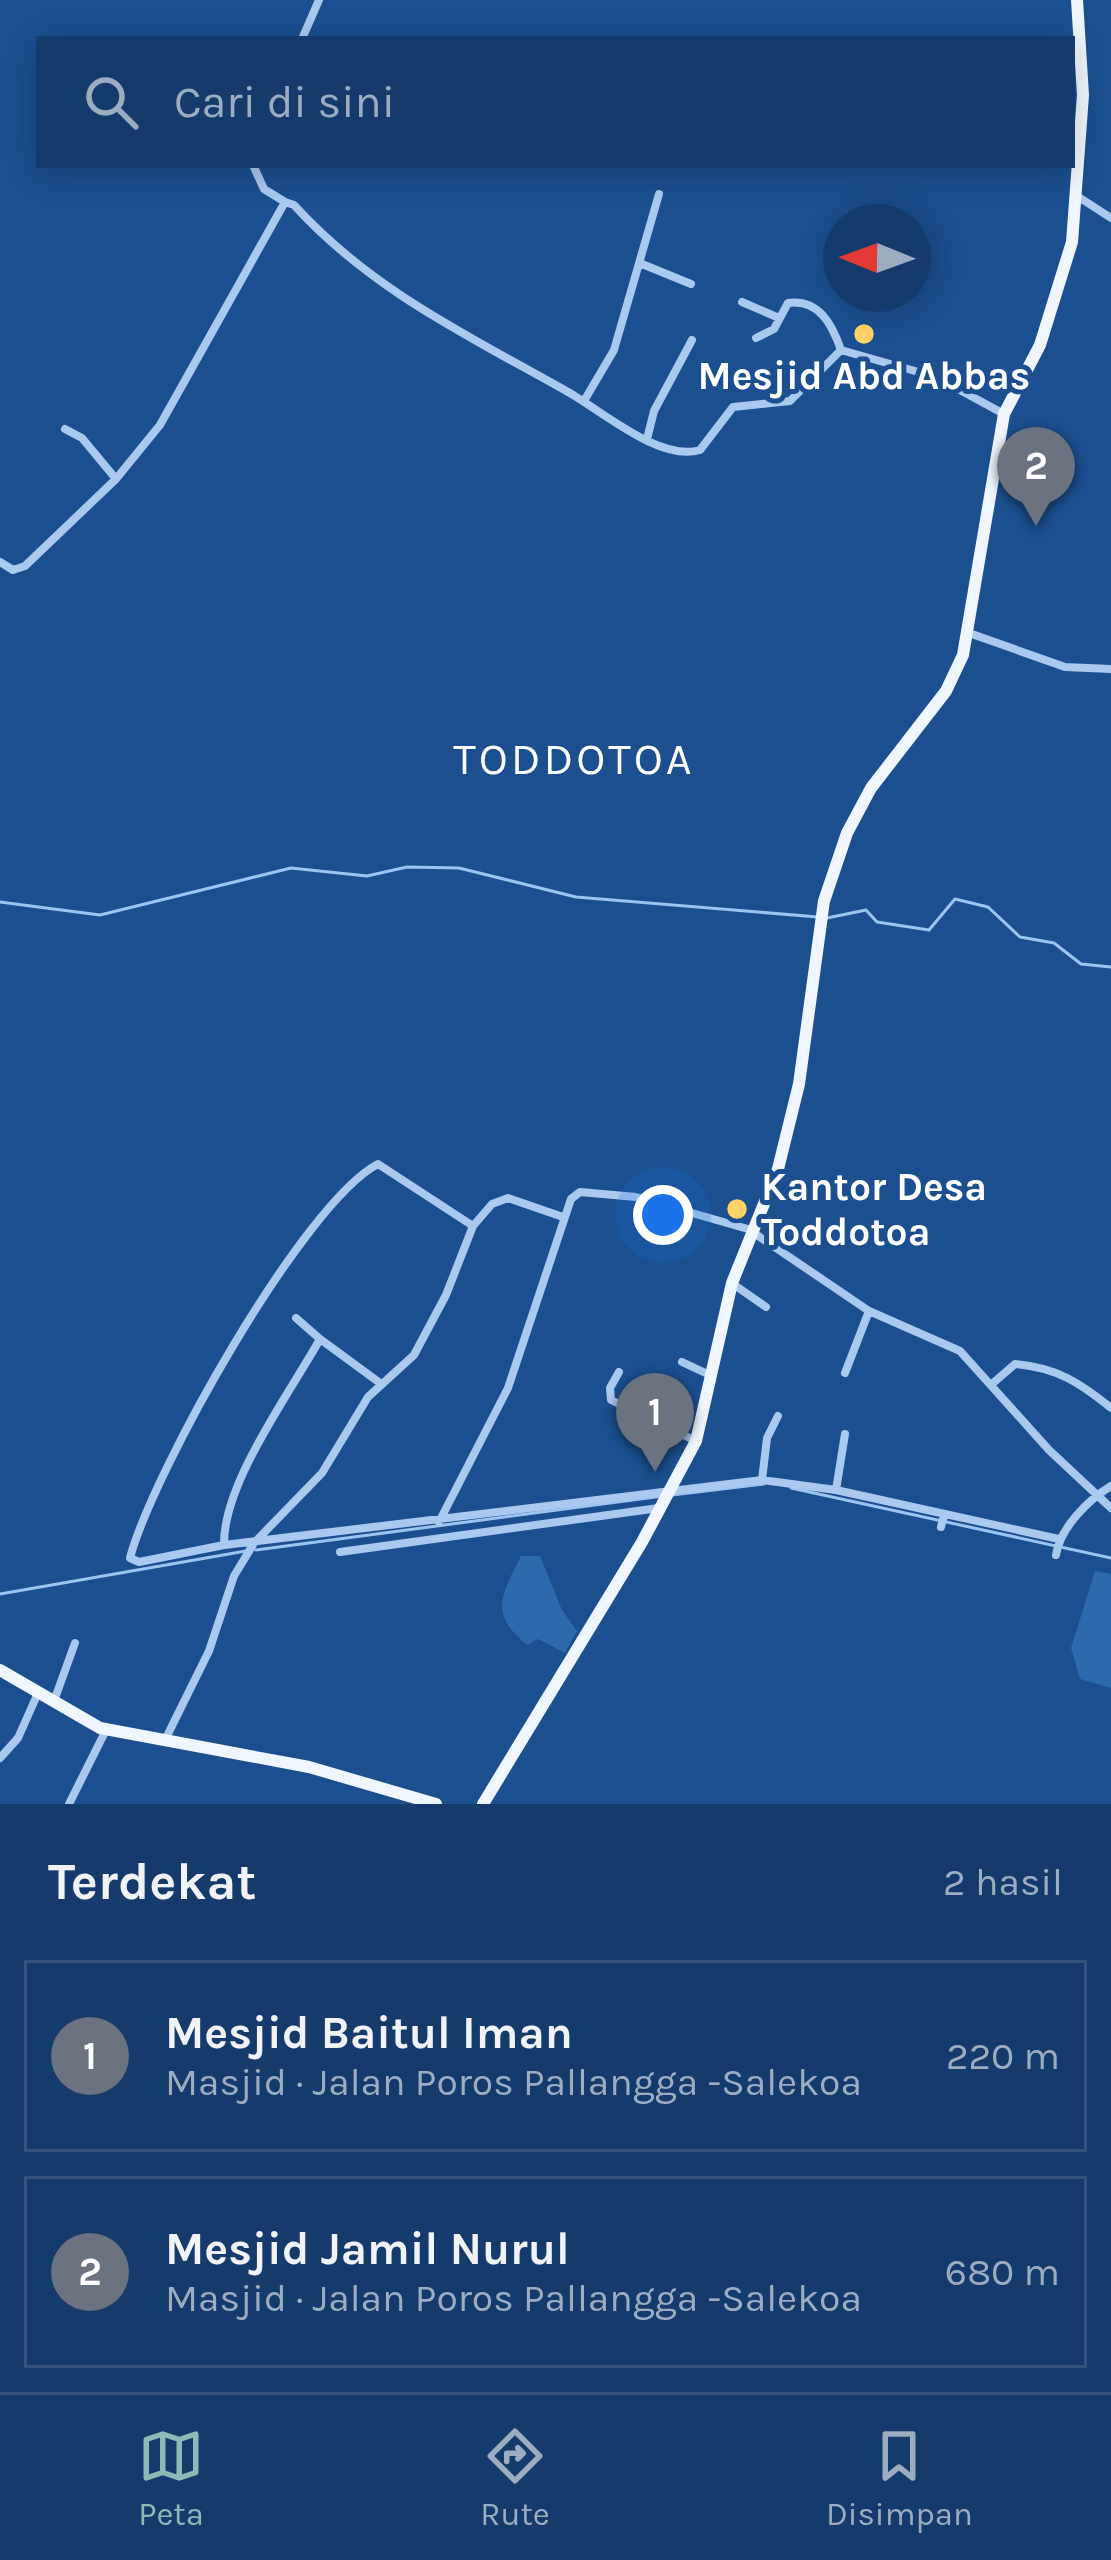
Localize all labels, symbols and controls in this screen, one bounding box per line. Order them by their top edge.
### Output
search box [36,36,1075,168]
icon: search [78,69,144,135]
text: Cari di sini [174,76,395,128]
north arrow [823,204,931,312]
marker: Mesjid Abd Abbas [851,321,877,347]
place label: Mesjid Abd Abbas [698,353,1030,399]
pin: 2 [997,427,1075,526]
district label: TODDOTOA [453,733,695,785]
place label: Kantor Desa Toddotoa [761,1164,987,1255]
your location [633,1185,693,1245]
marker: Kantor Desa Toddotoa [724,1196,750,1222]
pin: 1 [616,1373,694,1472]
text: Terdekat [48,1852,256,1912]
text: 2 hasil [943,1859,1063,1905]
text: Mesjid Baitul Iman [165,2007,573,2059]
text: 1 [83,2033,97,2079]
text: 220 m [946,2033,1060,2079]
text: Masjid · Jalan Poros Pallangga -Salekoa [165,2059,862,2105]
text: Mesjid Jamil Nurul [165,2223,570,2275]
text: 2 [78,2249,102,2295]
text: 680 m [945,2249,1060,2295]
text: Masjid · Jalan Poros Pallangga -Salekoa [165,2275,862,2321]
tab: Peta [138,2423,204,2533]
tab: Rute [480,2423,550,2533]
tab: Disimpan [826,2423,973,2533]

